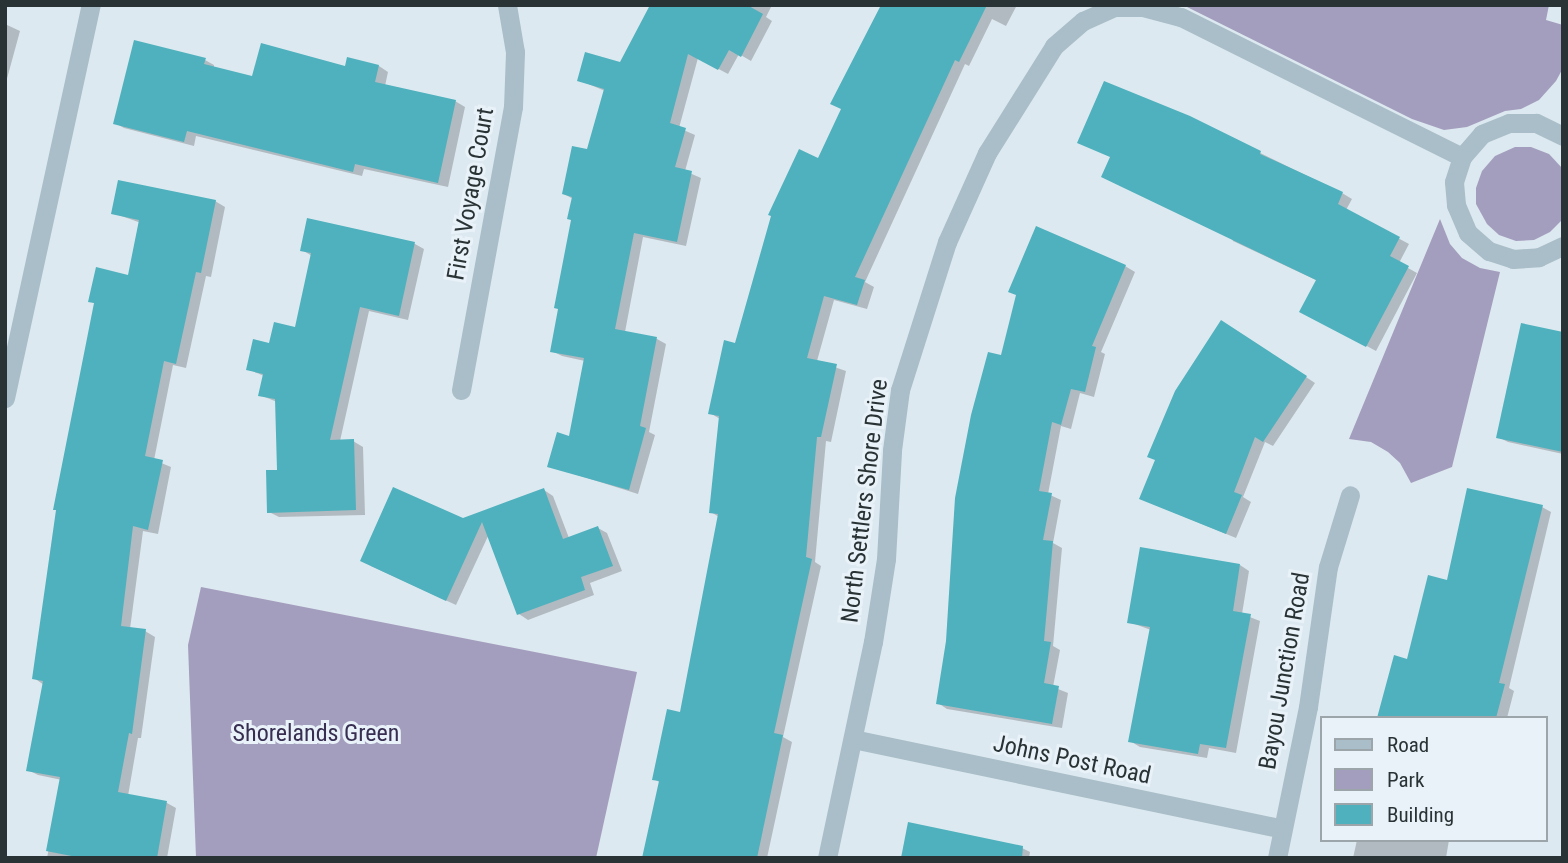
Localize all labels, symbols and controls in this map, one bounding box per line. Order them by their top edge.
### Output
street label: First Voyage Court [442,105,500,283]
street label: North Settlers Shore Drive [836,378,894,624]
street label: Bayou Junction Road [1254,570,1316,772]
legend [1320,716,1547,842]
park label: Shorelands Green [233,720,399,748]
street label: Johns Post Road [991,729,1153,791]
text: Road [1387,733,1429,757]
text: Park [1387,768,1424,792]
text: Building [1387,803,1454,827]

